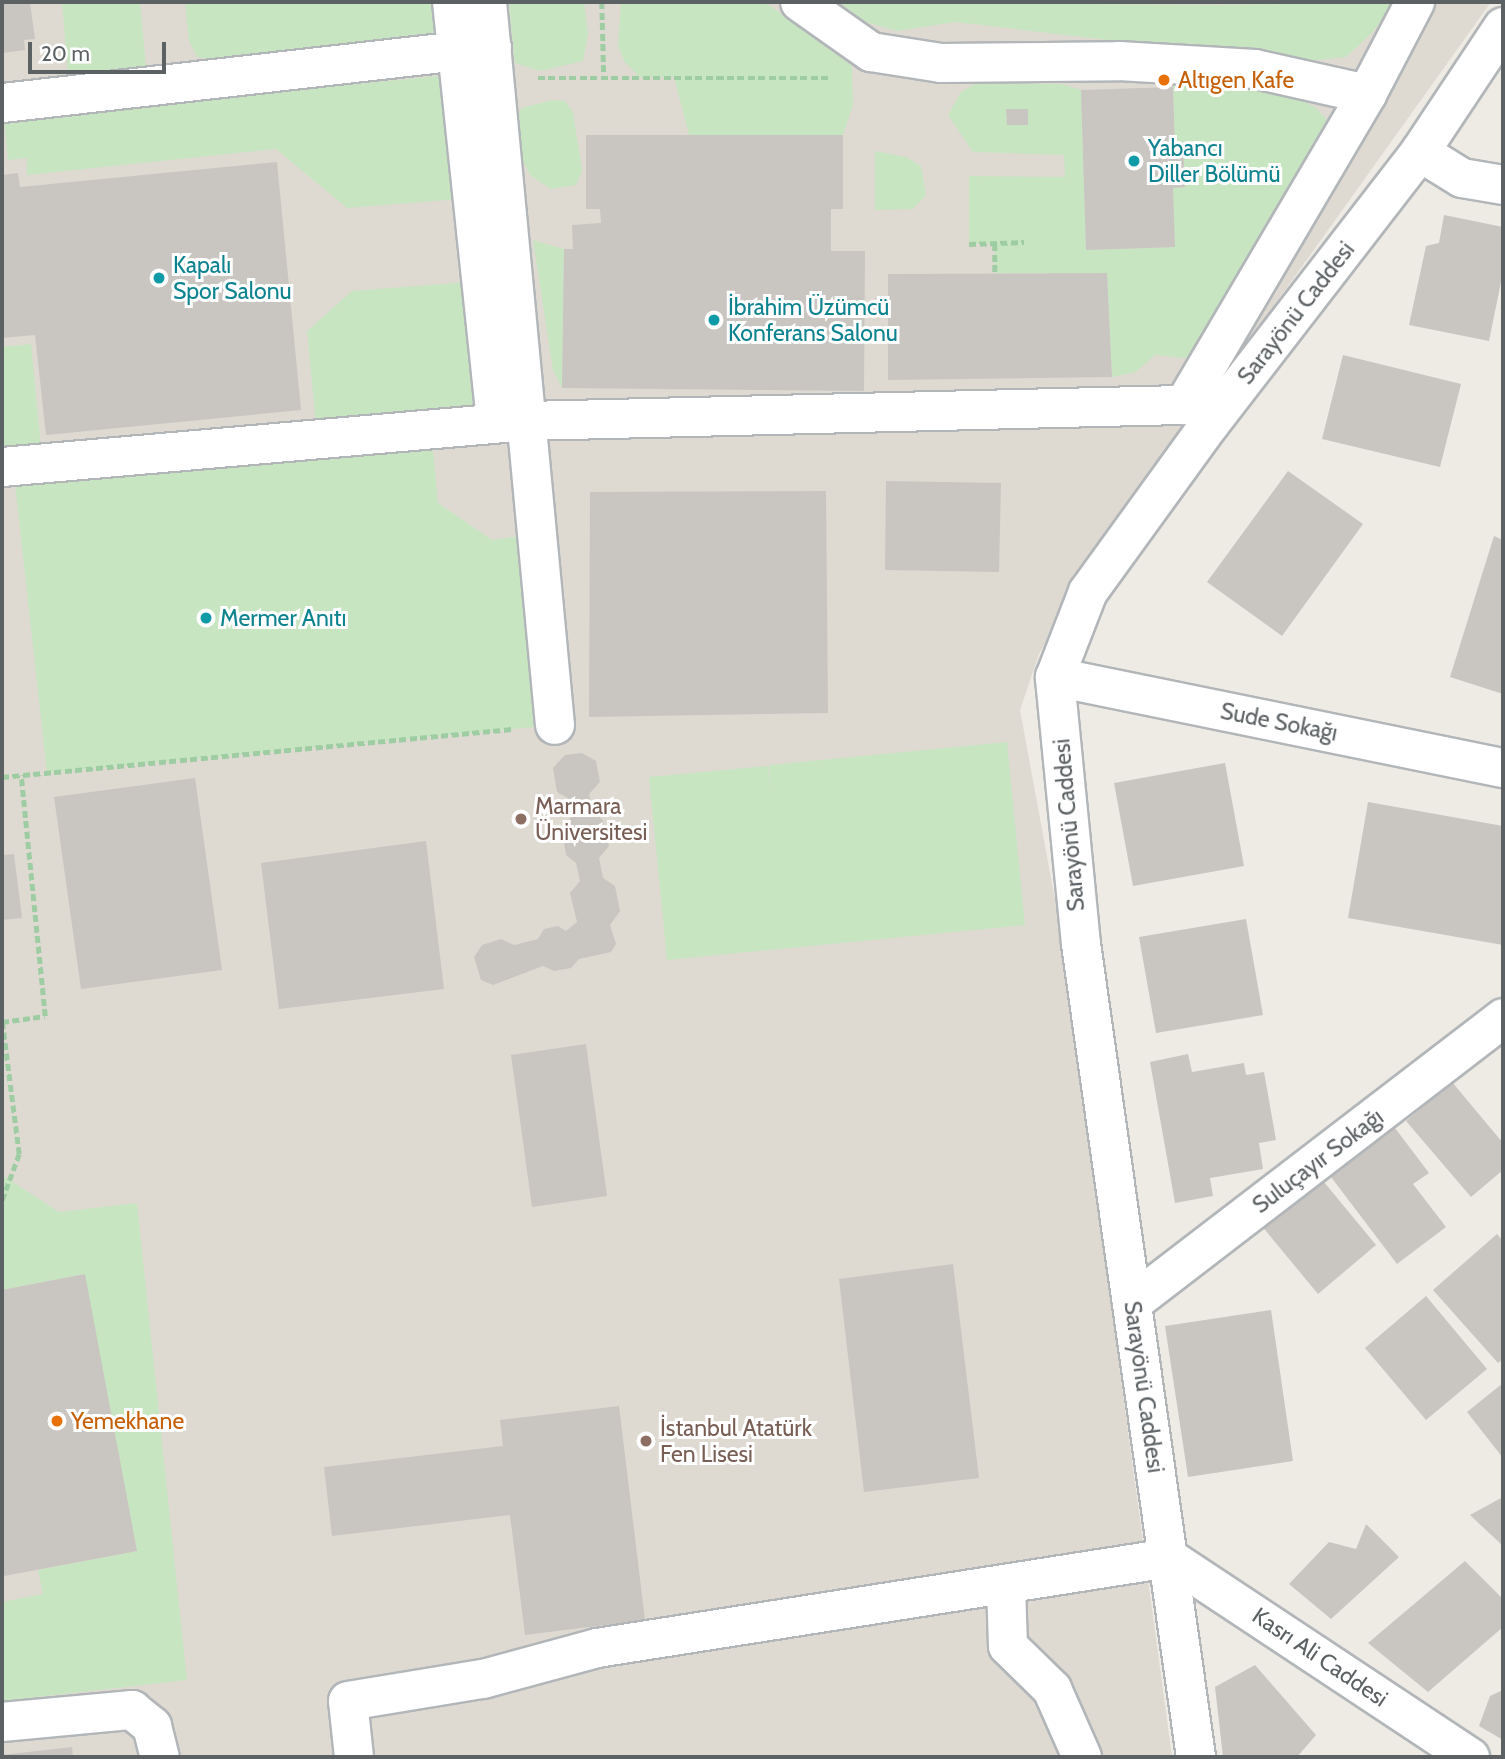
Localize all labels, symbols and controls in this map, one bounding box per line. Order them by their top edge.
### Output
scale bar [32,28,170,72]
text: 20 m [41,41,90,66]
place label: Altıgen Kafe [1178,66,1294,94]
marker: Altıgen Kafe [1156,72,1172,88]
place label: Yabancı Diller Bölümü [1148,134,1280,188]
marker: Yabancı Diller Bölümü [1126,153,1142,169]
street label: Sarayönü Caddesi [1232,236,1360,390]
place label: Kapalı Spor Salonu [173,251,292,305]
marker: Kapalı Spor Salonu [151,270,167,286]
place label: İbrahim Üzümcü Konferans Salonu [728,293,898,347]
marker: İbrahim Üzümcü Konferans Salonu [706,312,722,328]
place label: Mermer Anıtı [220,604,346,632]
marker: Mermer Anıtı [198,610,214,626]
street label: Sude Sokağı [1218,697,1340,747]
street label: Sarayönü Caddesi [1048,738,1090,912]
place label: Marmara Üniversitesi [535,792,647,846]
marker: Marmara Üniversitesi [513,811,529,827]
street label: Suluçayır Sokağı [1247,1103,1389,1219]
street label: Sarayönü Caddesi [1118,1299,1170,1475]
place label: Yemekhane [71,1407,184,1435]
marker: Yemekhane [49,1413,65,1429]
place label: İstanbul Atatürk Fen Lisesi [660,1414,812,1468]
marker: İstanbul Atatürk Fen Lisesi [638,1433,654,1449]
street label: Kasrı Ali Caddesi [1247,1602,1393,1712]

